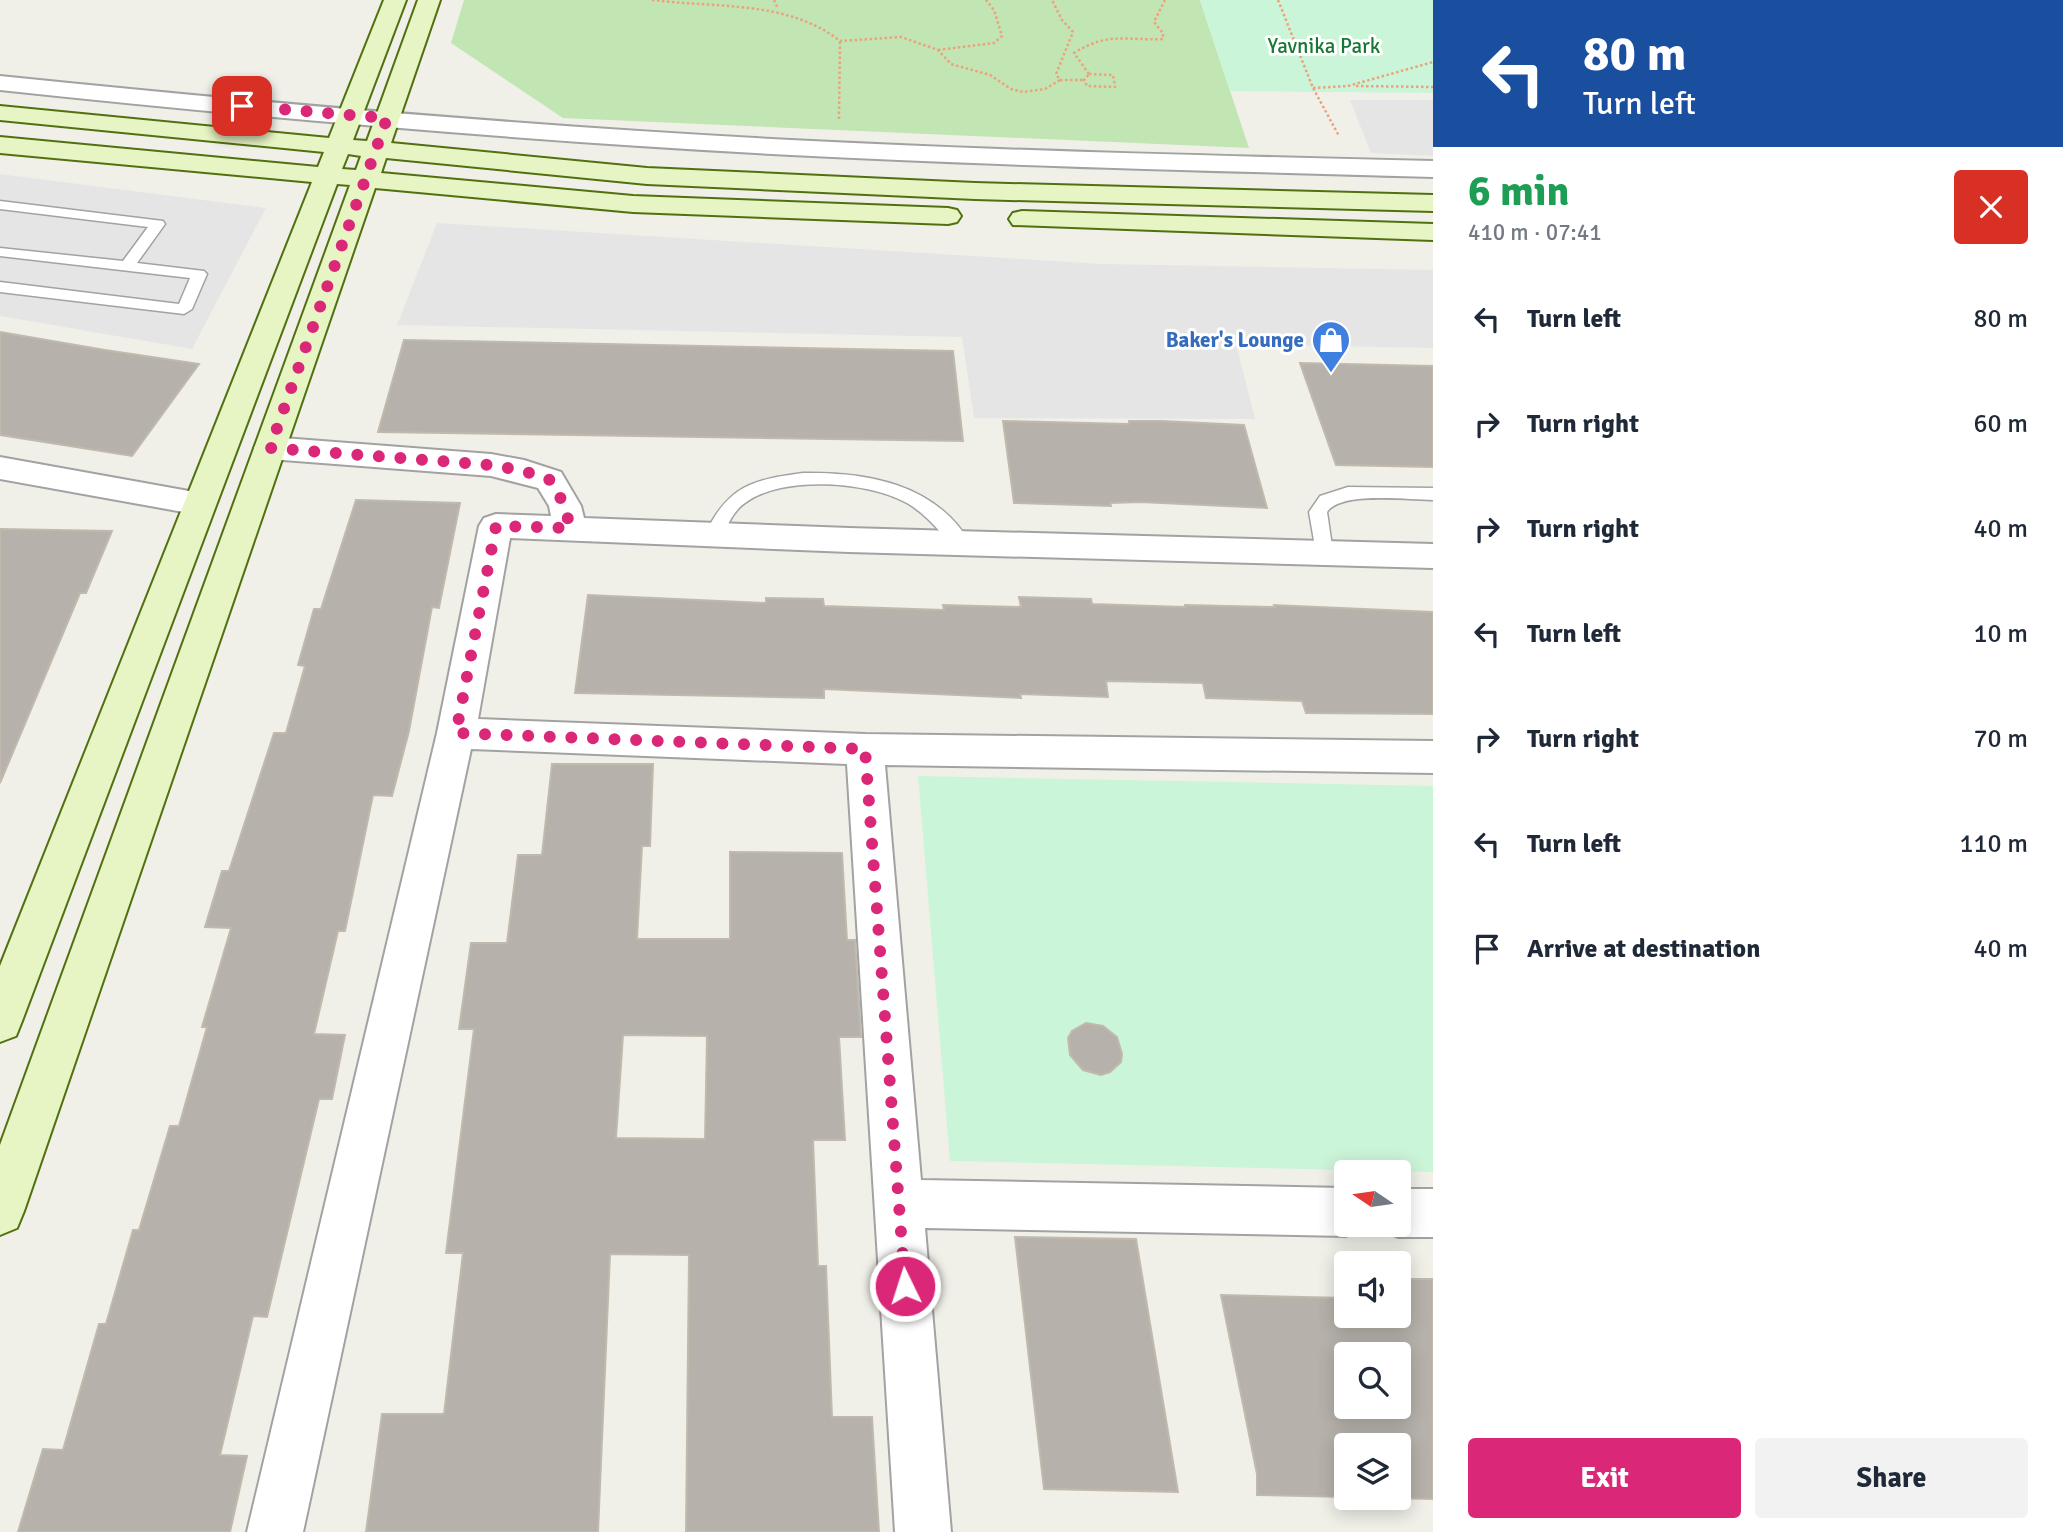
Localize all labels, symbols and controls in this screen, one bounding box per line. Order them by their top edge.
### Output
text: 80 m [1583,24,1686,84]
icon: left [1468,28,1559,119]
park label: Yavnika Park [1268,33,1381,59]
pin [212,76,272,136]
text: Turn left [1583,84,1696,123]
icon: arrive [223,87,261,125]
text: 6 min [1468,166,1569,217]
button: close [1954,170,2028,244]
text: 410 m · 07:41 [1468,218,1602,247]
icon: left [1468,300,1506,338]
text: Turn left [1527,303,1621,335]
text: 80 m [1973,303,2028,335]
shop icon: Baker's Lounge [1310,319,1352,374]
place label: Baker's Lounge [1166,327,1304,353]
icon: right [1468,405,1506,443]
text: Turn right [1527,408,1639,440]
text: 60 m [1973,408,2028,440]
icon: right [1468,510,1506,548]
text: Turn right [1527,513,1639,545]
text: 40 m [1973,513,2028,545]
icon: left [1468,615,1506,653]
text: Turn left [1527,618,1621,650]
text: 10 m [1973,618,2028,650]
icon: right [1468,720,1506,758]
text: Turn right [1527,723,1639,755]
text: 70 m [1973,723,2028,755]
icon: left [1468,825,1506,863]
text: Turn left [1527,828,1621,860]
text: 110 m [1959,828,2028,860]
icon: arrive [1468,930,1506,968]
text: Arrive at destination [1527,933,1760,965]
text: 40 m [1973,933,2028,965]
north arrow [1334,1160,1410,1237]
map controls [1334,1160,1411,1510]
position arrow [868,1249,942,1323]
button: sound [1334,1251,1411,1328]
button: search [1334,1342,1411,1419]
button: layers [1334,1433,1411,1510]
button: Exit [1468,1438,1741,1518]
button: Share [1755,1438,2028,1518]

